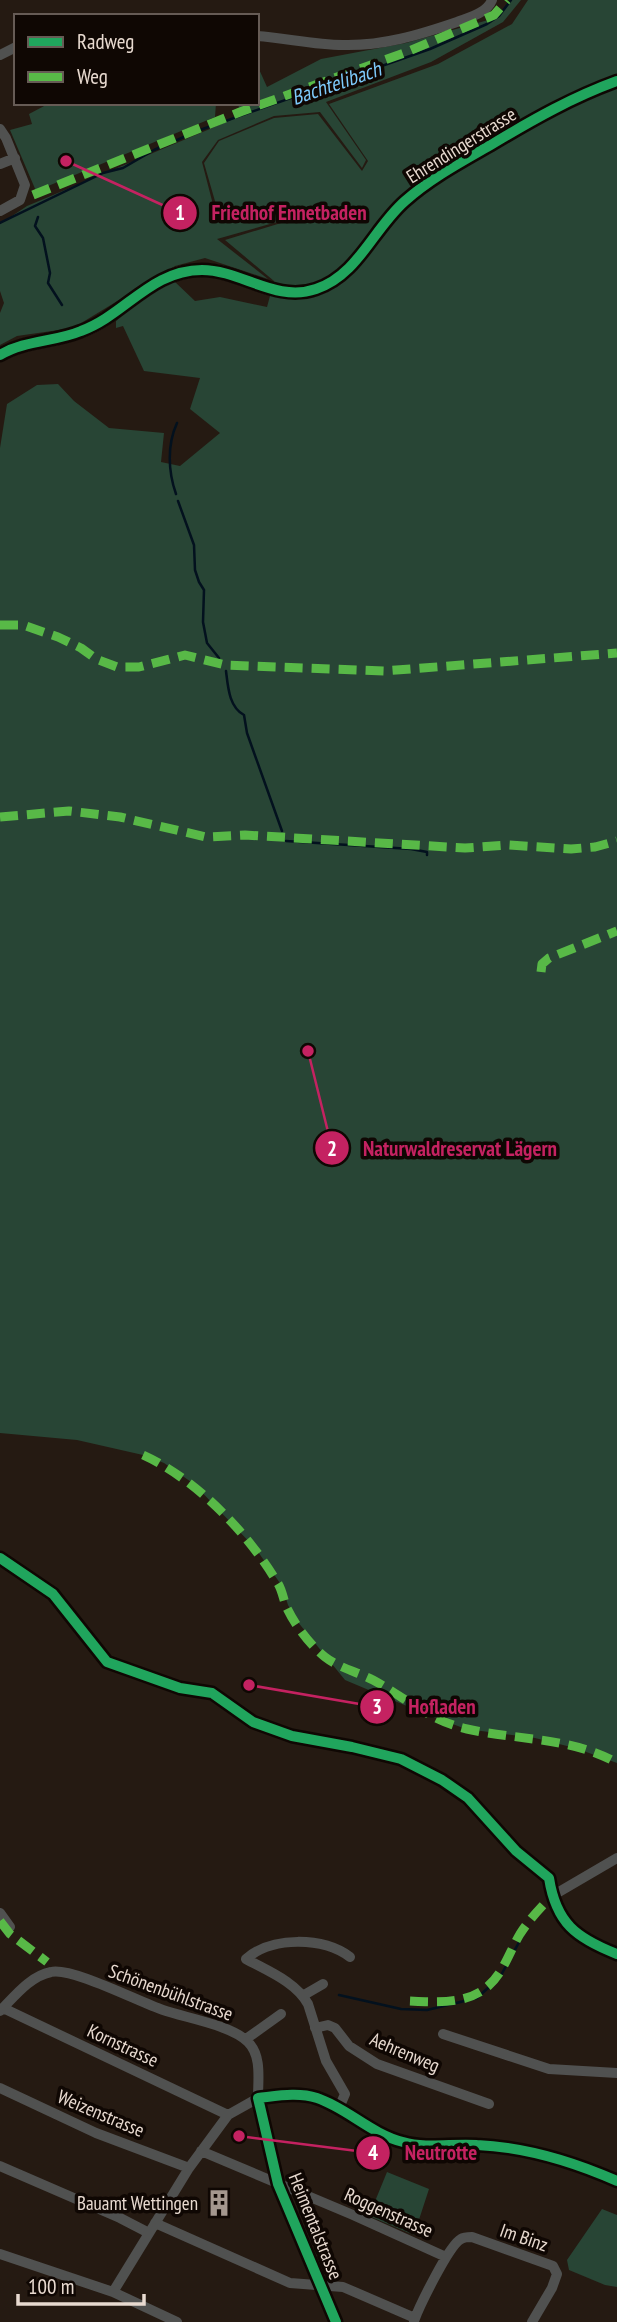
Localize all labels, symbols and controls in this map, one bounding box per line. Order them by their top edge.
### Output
legend [14,14,259,105]
text: Radweg [77,28,134,55]
water label: Bachtelibach [288,55,386,111]
text: Weg [77,63,108,90]
street label: Ehrendingerstrasse [402,102,520,188]
callout: Friedhof Ennetbaden [162,192,380,234]
text: 1 [175,199,185,226]
text: Friedhof Ennetbaden [211,199,367,226]
callout: Naturwaldreservat Lägern [314,1127,571,1169]
text: 2 [327,1135,337,1162]
text: Naturwaldreservat Lägern [363,1135,557,1162]
callout: Hofladen [359,1686,490,1728]
text: 3 [372,1693,382,1720]
text: Hofladen [408,1693,476,1720]
street label: Schönenbühlstrasse [106,1958,237,2026]
street label: Kornstrasse [84,2018,162,2072]
street label: Aehrenweg [367,2027,443,2077]
street label: Weizenstrasse [54,2084,148,2142]
callout: Neutrotte [356,2132,491,2174]
text: 4 [368,2139,378,2166]
text: Neutrotte [405,2139,477,2166]
street label: Heimentalstrasse [284,2169,348,2283]
street label: Roggenstrasse [341,2182,437,2242]
building icon: Bauamt Wettingen [204,2188,234,2218]
place label: Bauamt Wettingen [77,2191,198,2215]
street label: Im Binz [497,2218,551,2256]
scale bar [18,2262,144,2306]
text: 100 m [28,2273,74,2300]

